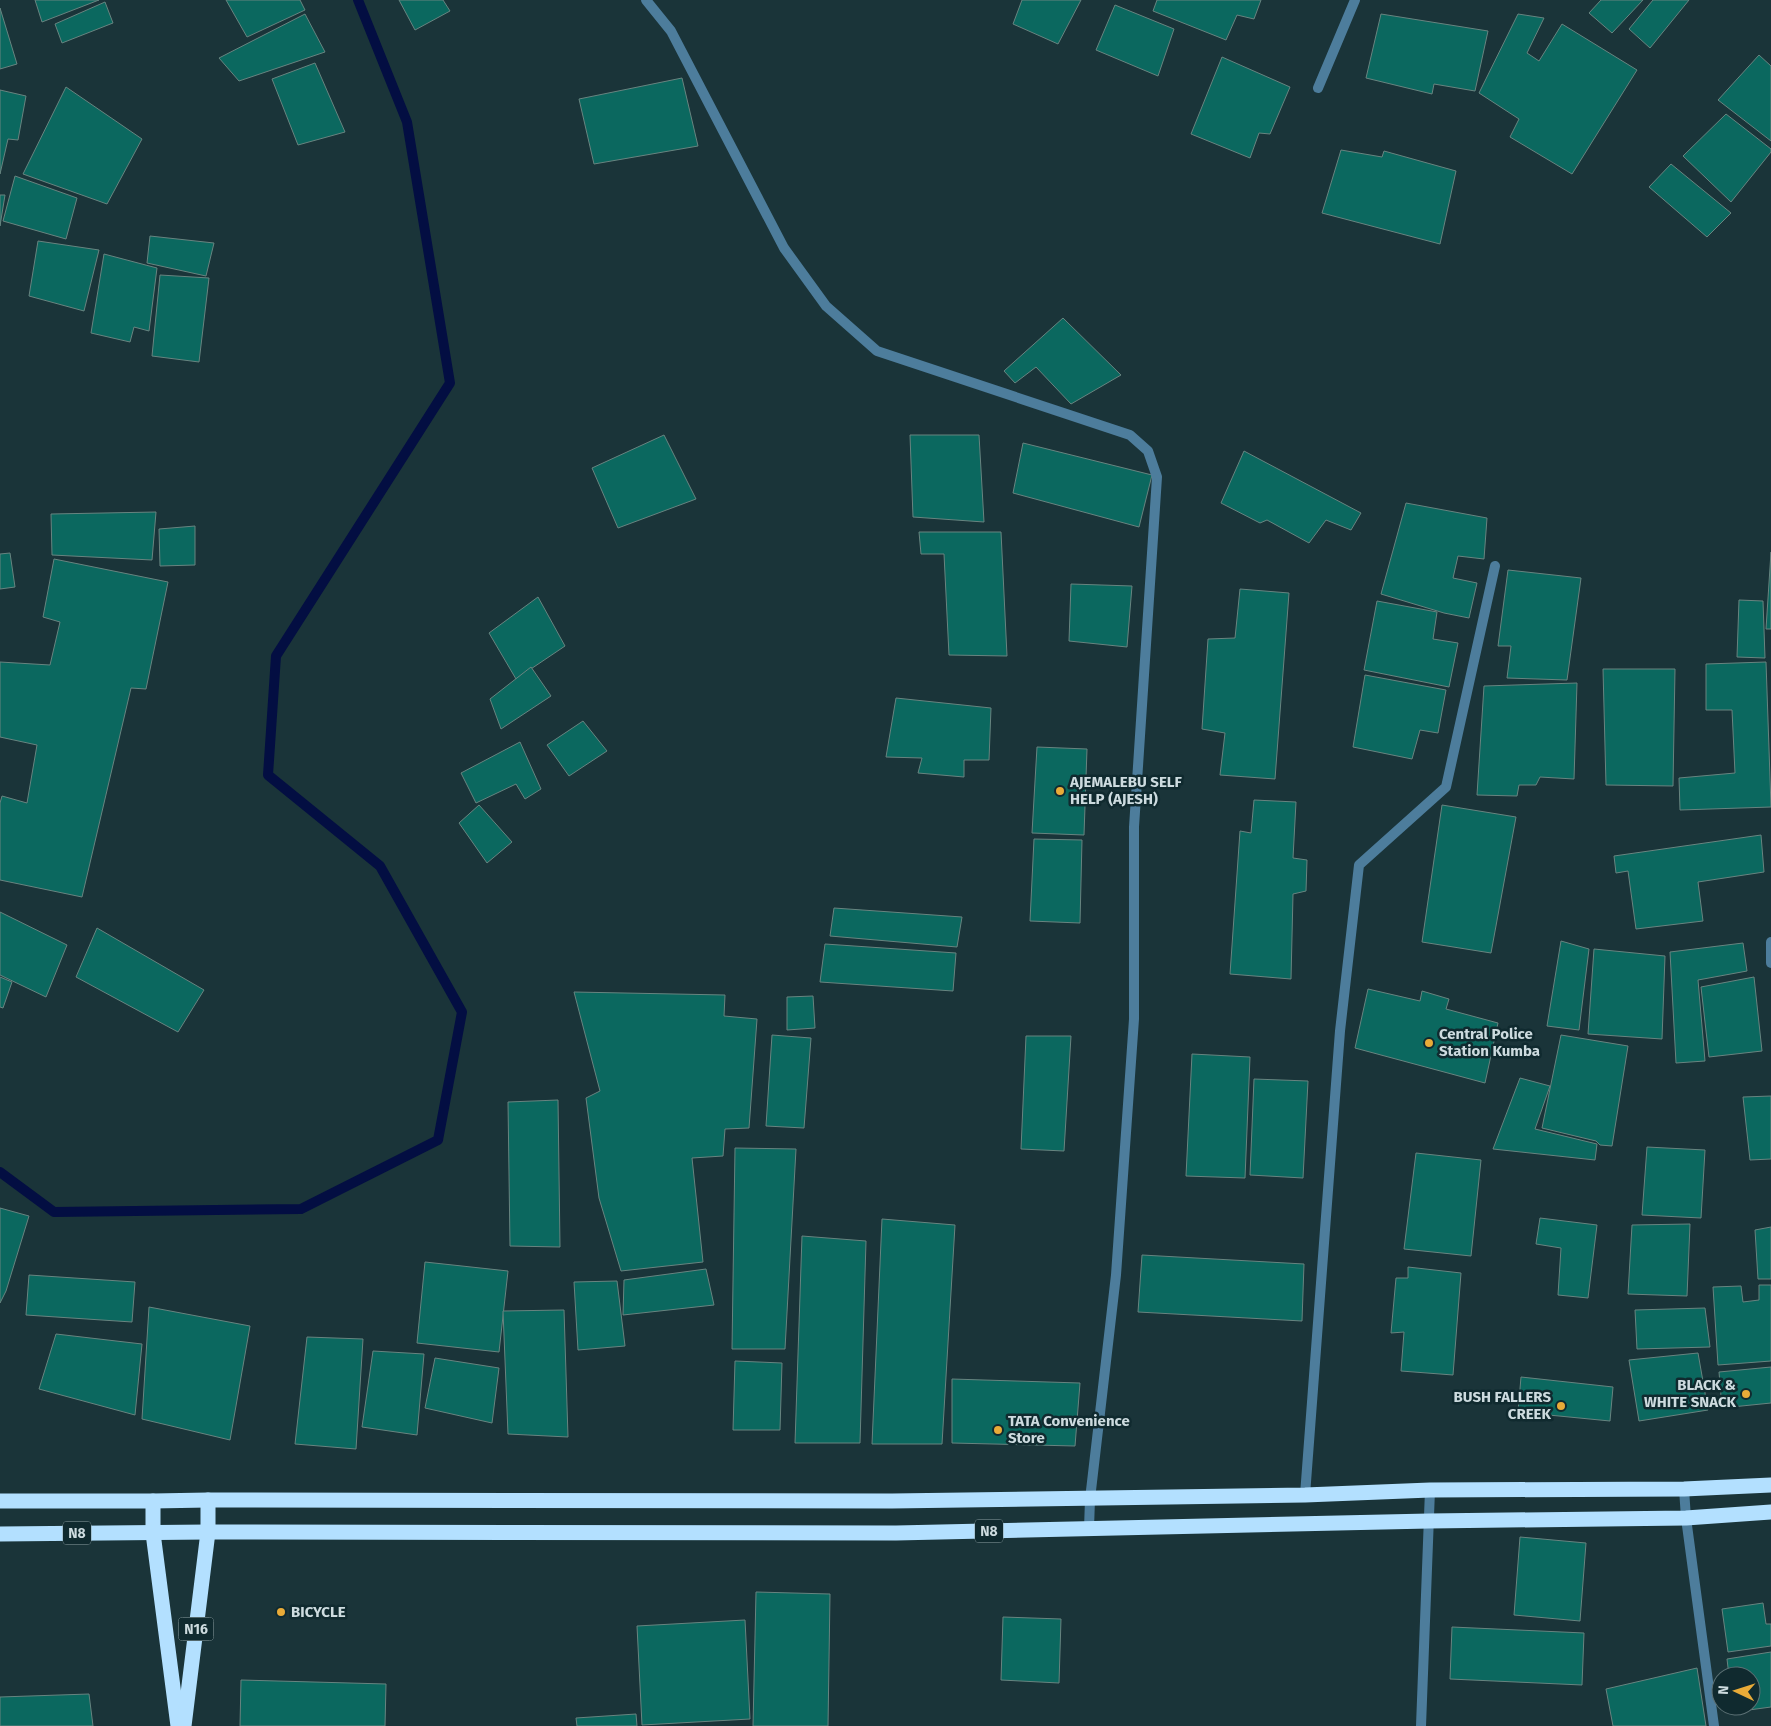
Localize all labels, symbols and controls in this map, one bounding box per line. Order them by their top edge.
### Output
place label: AJEMALEBU SELF HELP (AJESH) [1069,773,1182,808]
marker: AJEMALEBU SELF HELP (AJESH) [1054,785,1066,797]
place label: Central Police Station Kumba [1439,1025,1540,1060]
marker: Central Police Station Kumba [1423,1037,1435,1049]
place label: BLACK & WHITE SNACK [1644,1376,1737,1411]
place label: BUSH FALLERS CREEK [1454,1388,1552,1423]
marker: BLACK & WHITE SNACK [1740,1388,1752,1400]
marker: BUSH FALLERS CREEK [1555,1400,1567,1412]
place label: TATA Convenience Store [1008,1412,1130,1447]
marker: TATA Convenience Store [992,1424,1004,1436]
road number: N8 [975,1520,1003,1542]
road number: N8 [63,1522,91,1545]
place label: BICYCLE [291,1603,346,1621]
marker: BICYCLE [275,1606,287,1618]
road number: N16 [178,1618,214,1640]
north arrow [1711,1666,1761,1716]
text: N [1715,1685,1732,1695]

